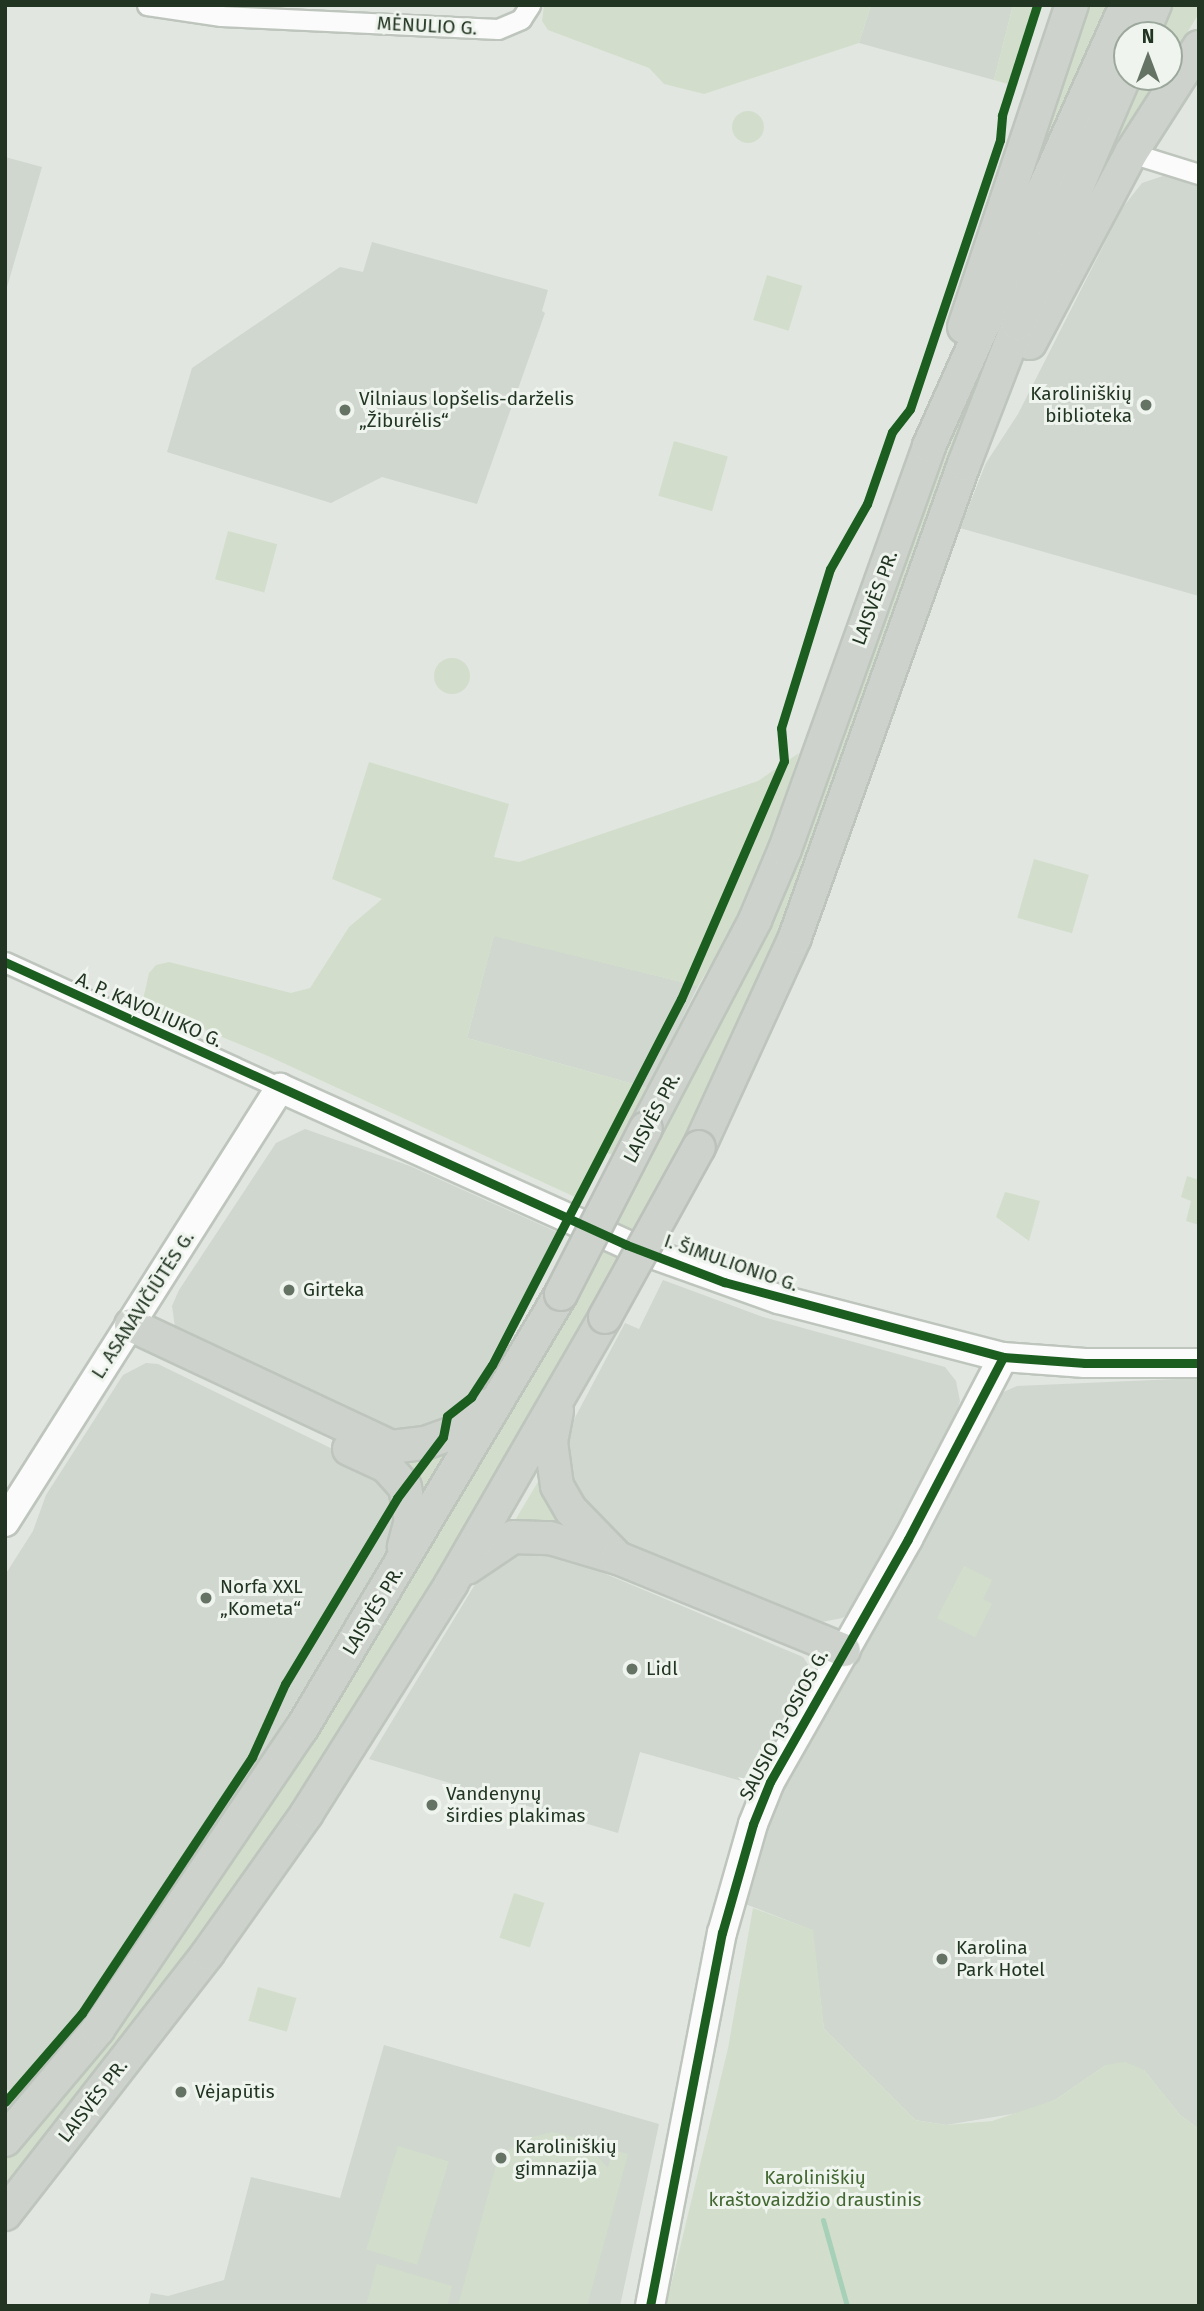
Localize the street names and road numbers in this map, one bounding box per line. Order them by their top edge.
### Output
street label: MĖNULIO G. [376,12,478,40]
street label: LAISVĖS PR. [847,548,903,648]
street label: A. P. KAVOLIUKO G. [72,968,226,1052]
street label: LAISVĖS PR. [619,1069,685,1167]
street label: L. ASANAVIČIŪTĖS G. [87,1227,199,1383]
street label: I. ŠIMULIONIO G. [661,1229,801,1297]
street label: LAISVĖS PR. [338,1563,408,1659]
street label: SAUSIO 13-OSIOS G. [735,1646,833,1804]
street label: LAISVĖS PR. [54,2055,132,2147]

